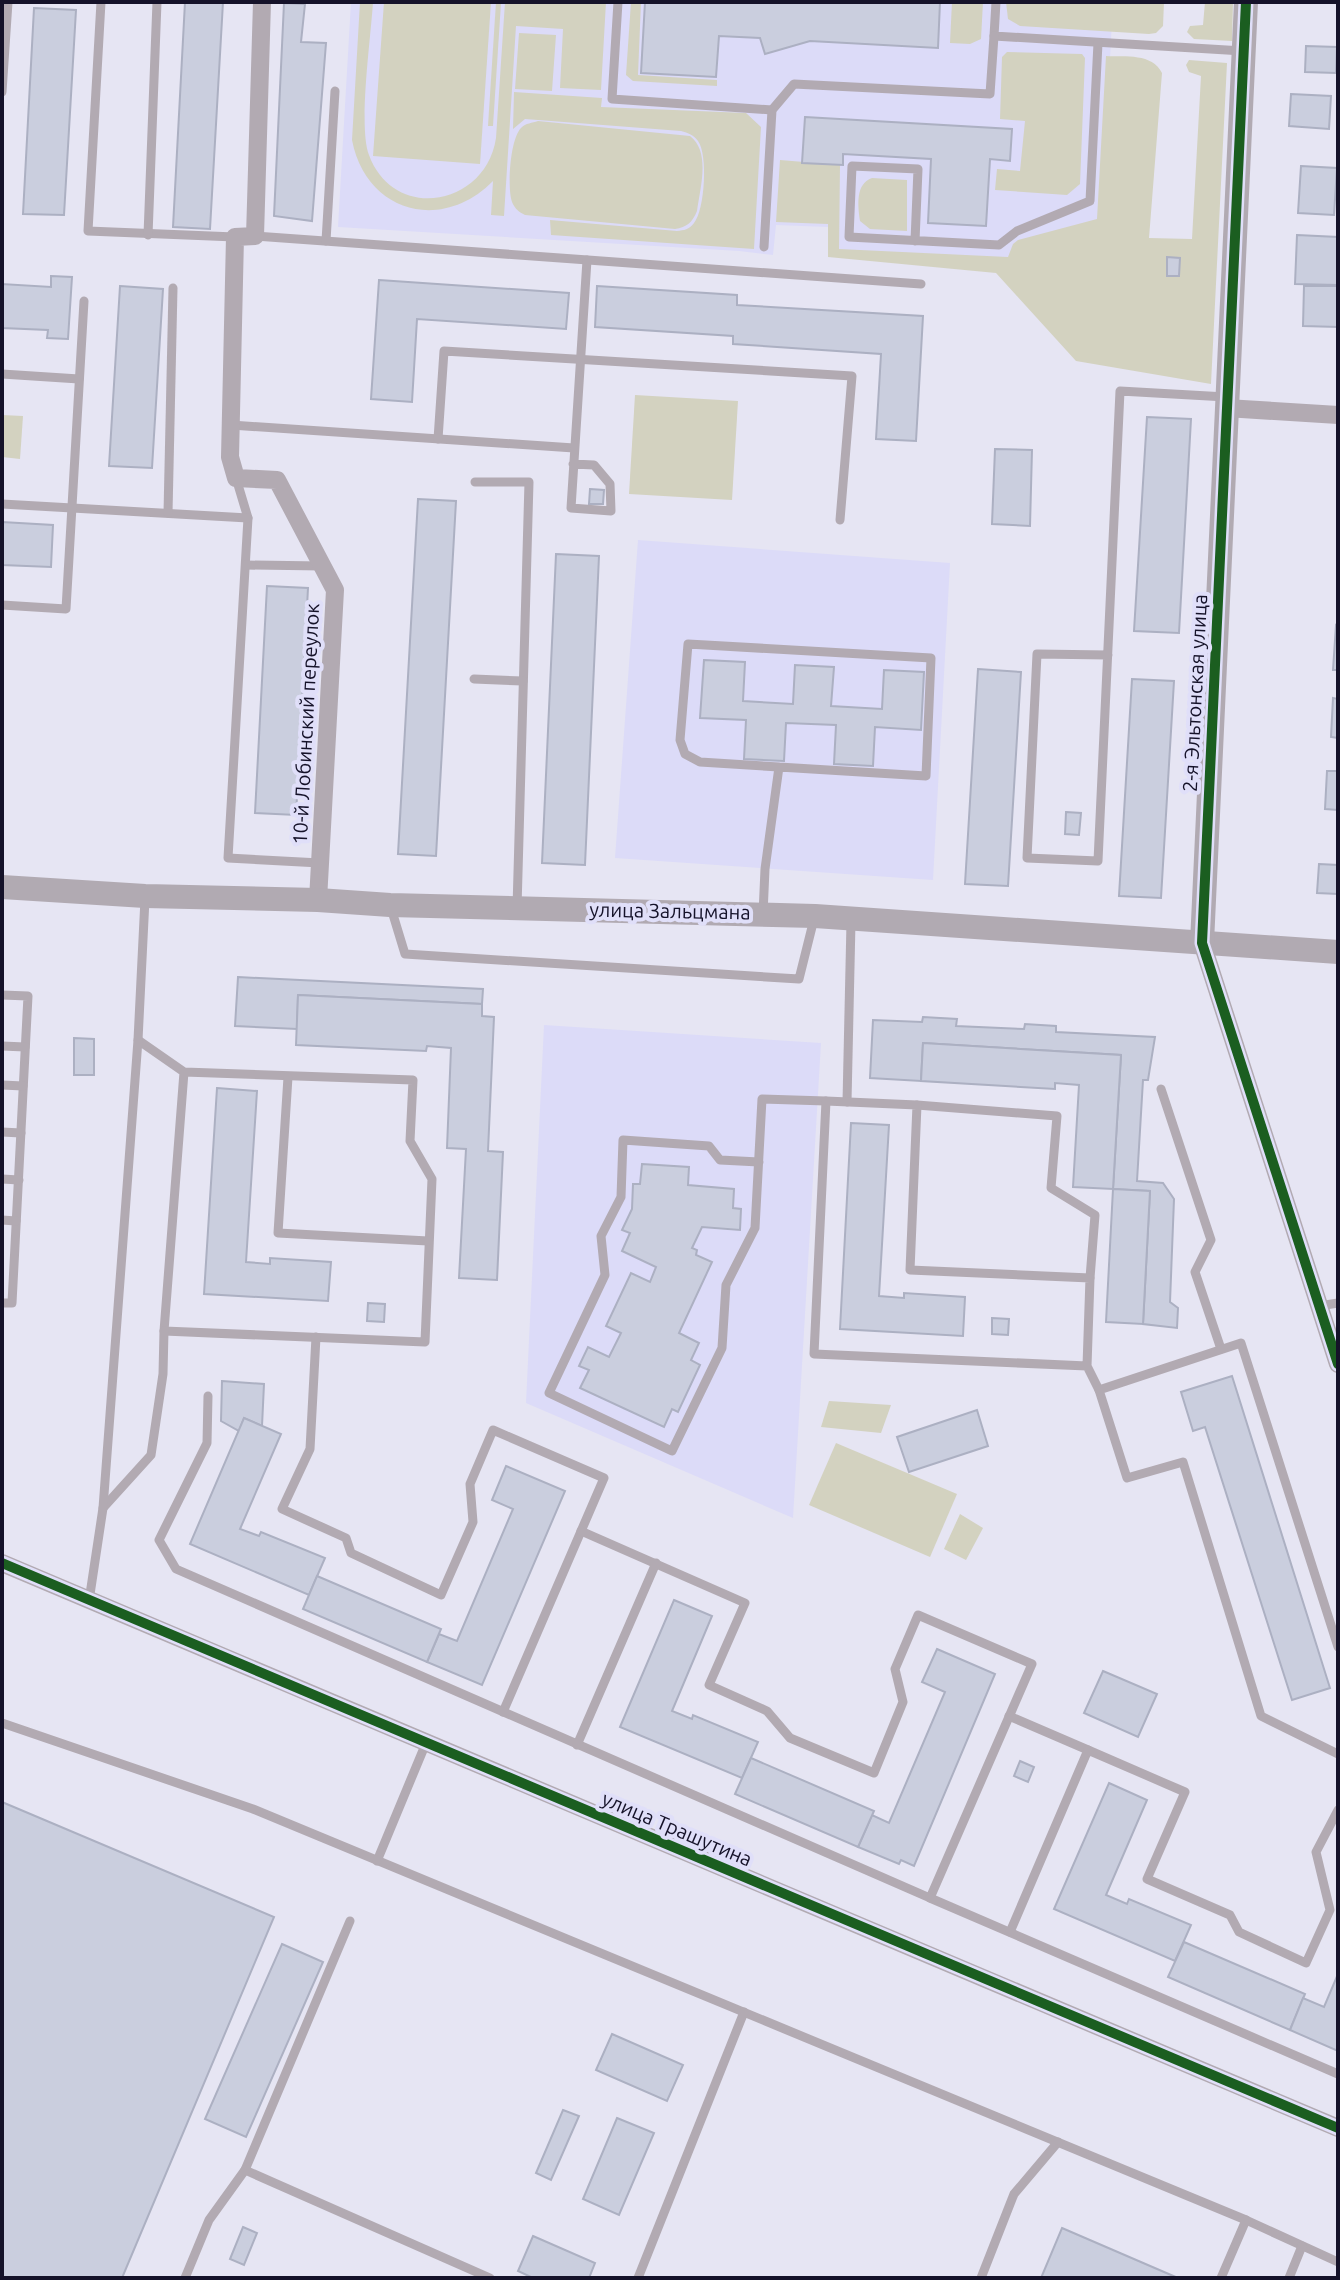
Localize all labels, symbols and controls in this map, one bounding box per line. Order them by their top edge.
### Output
street label: 2-я Эльтонская улица [1178,594,1211,792]
street label: 10-й Лобинский переулок [288,603,323,845]
street label: улица Зальцмана [589,898,751,923]
street label: улица Трашутина [599,1787,756,1871]

